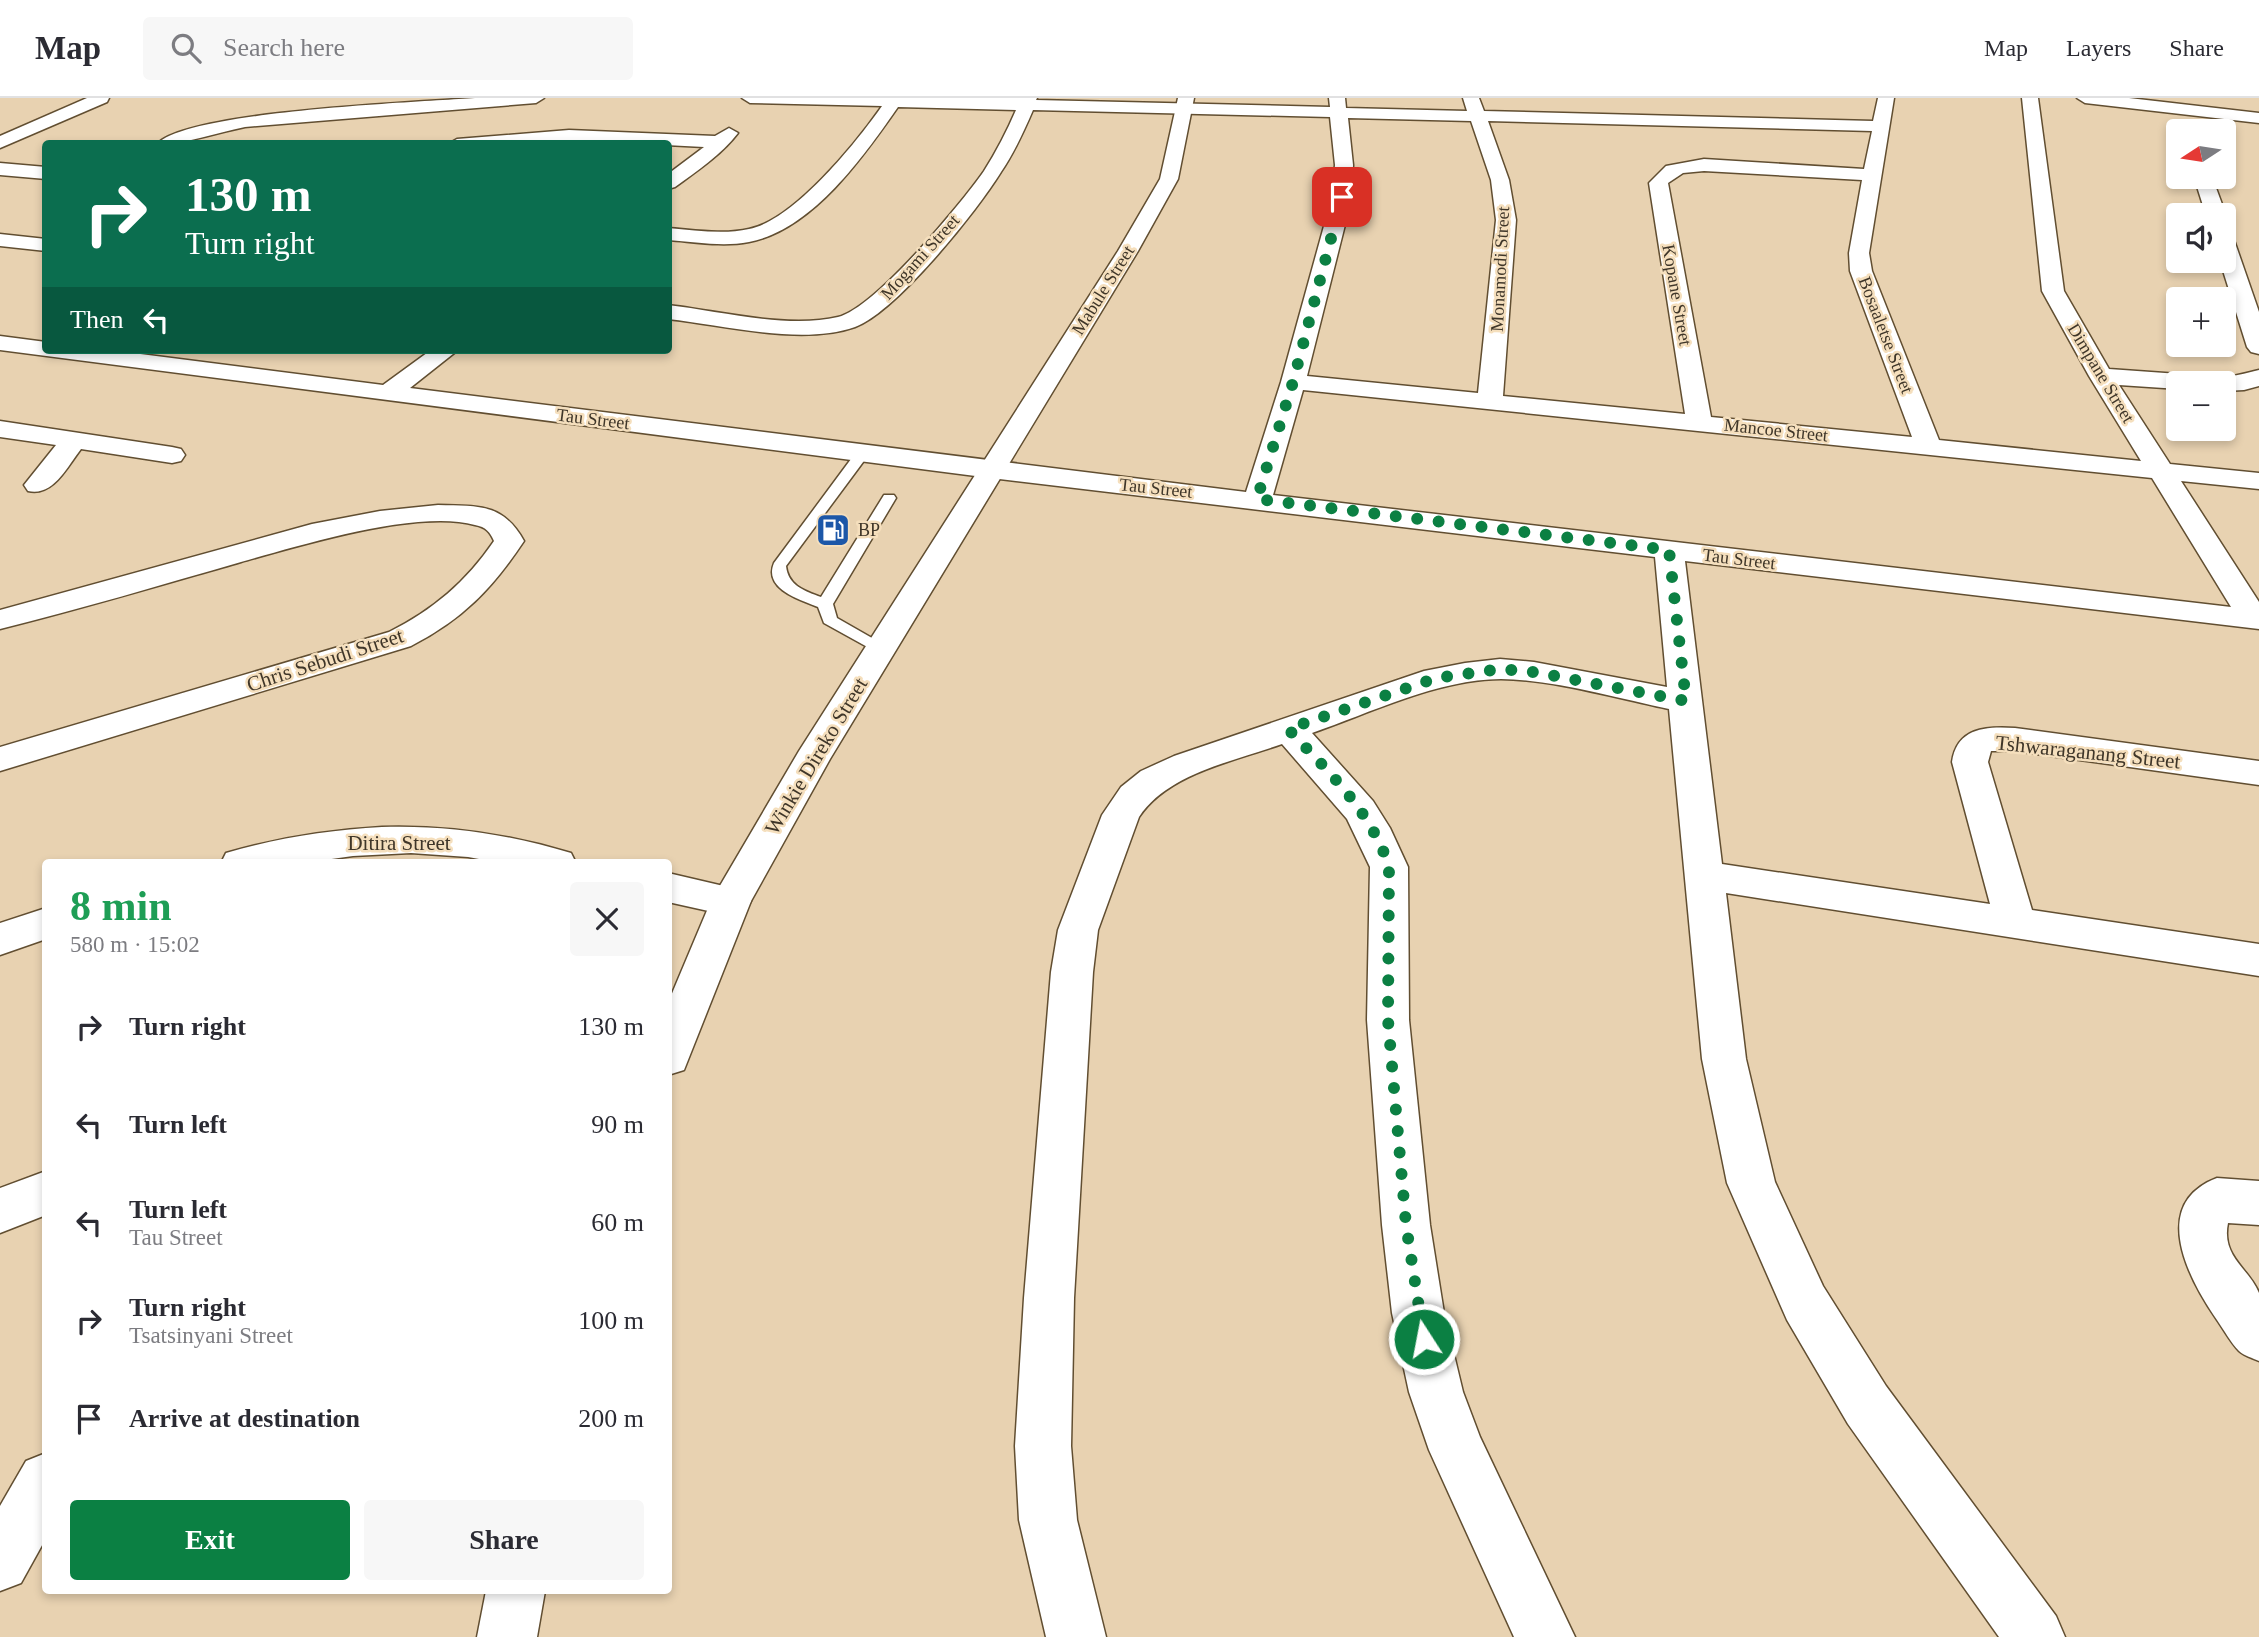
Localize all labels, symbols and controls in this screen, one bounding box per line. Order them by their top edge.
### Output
search box [143,17,633,80]
icon: search [167,29,205,67]
text: Map [35,30,101,66]
text: Search here [223,33,345,62]
text: Map [1984,35,2028,61]
text: Layers [2066,35,2131,61]
text: Share [2169,35,2224,61]
north arrow [2166,119,2236,189]
map controls [2166,119,2236,441]
text: 130 m [185,167,312,222]
pin [1312,167,1372,227]
icon: right [70,168,161,259]
icon: arrive [1323,178,1361,216]
button: sound [2166,203,2236,273]
street label: Monamodi Street [1487,206,1513,332]
street label: Mogami Street [877,210,963,304]
text: Turn right [185,225,315,261]
street label: Mabule Street [1068,242,1138,338]
street label: Kopane Street [1658,243,1696,347]
street label: Bosaaletse Street [1855,274,1917,396]
button: + [2166,287,2236,357]
icon: left [137,301,175,339]
text: Then [70,305,123,334]
street label: Dimpane Street [2063,320,2139,426]
button: − [2166,371,2236,441]
street label: Tau Street [555,405,631,433]
street label: Mancoe Street [1723,415,1829,445]
street label: Tau Street [1119,474,1193,502]
fuel station icon: BP [814,511,852,549]
place label: BP [858,520,880,540]
street label: Tau Street [1701,545,1777,573]
street label: Chris Sebudi Street [244,623,407,697]
street label: Winkie Direko Street [760,673,872,839]
street label: Tshwaraganang Street [1994,730,2182,774]
street label: Ditira Street [347,831,451,855]
button: close [570,882,644,956]
text: 8 min [70,883,172,929]
text: 580 m · 15:02 [70,932,200,957]
icon: right [70,1008,108,1046]
text: Turn right [129,1012,246,1041]
text: 130 m [578,1012,644,1041]
icon: left [70,1106,108,1144]
text: Turn left [129,1110,227,1139]
text: 90 m [591,1110,644,1139]
text: Turn left [129,1195,227,1224]
icon: left [70,1204,108,1242]
text: 60 m [591,1208,644,1237]
text: Tau Street [129,1225,223,1250]
text: Turn right [129,1293,246,1322]
icon: right [70,1302,108,1340]
position arrow [1387,1302,1461,1376]
text: 100 m [578,1306,644,1335]
text: Tsatsinyani Street [129,1323,293,1348]
icon: arrive [70,1400,108,1438]
text: Arrive at destination [129,1404,360,1433]
text: 200 m [578,1404,644,1433]
button: Exit [70,1500,350,1580]
button: Share [364,1500,644,1580]

